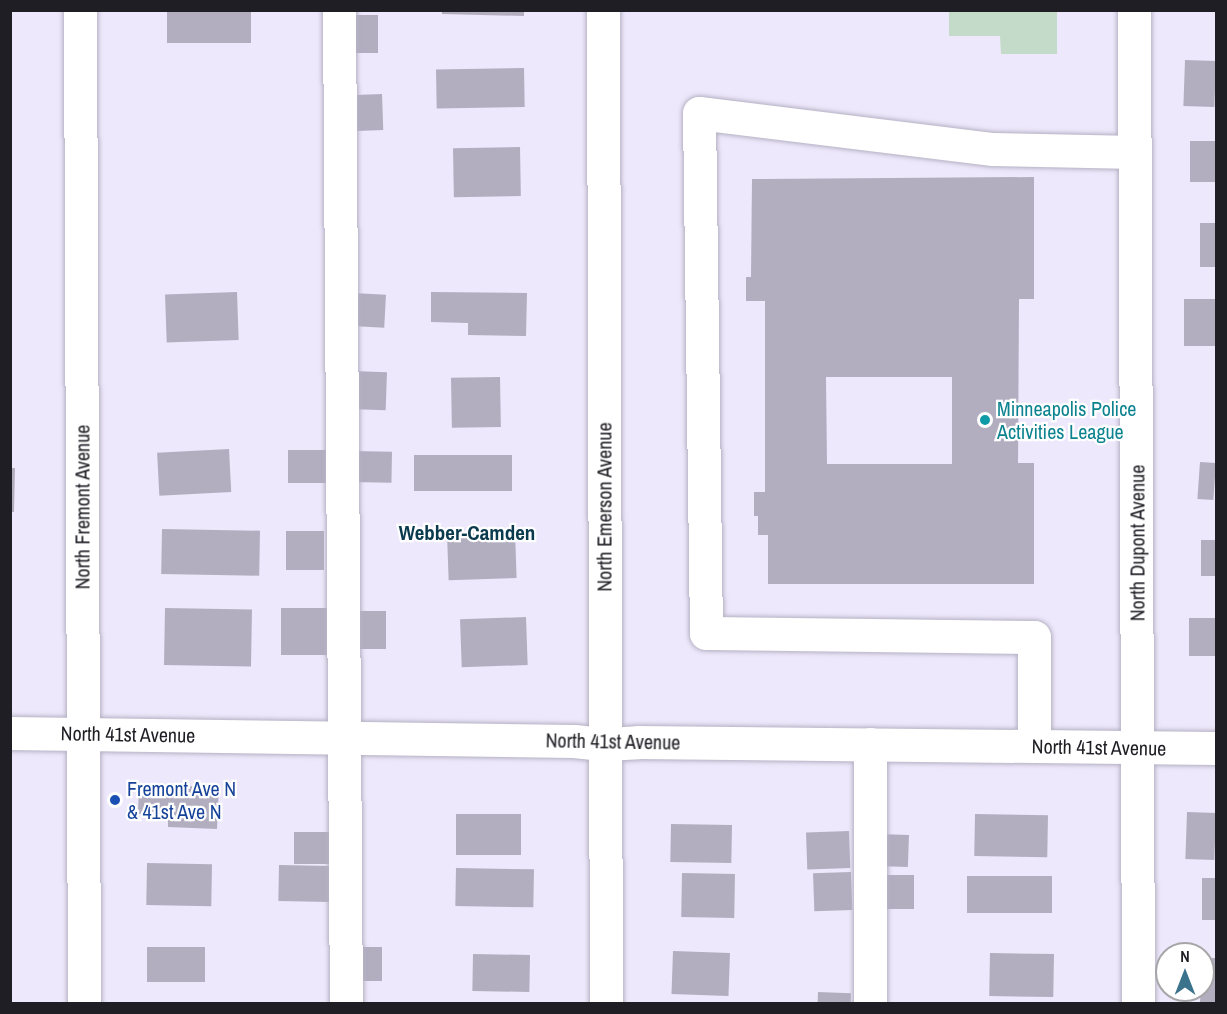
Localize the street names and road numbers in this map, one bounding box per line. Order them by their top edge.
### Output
street label: North Emerson Avenue [592,422,616,592]
street label: North Fremont Avenue [70,424,94,590]
street label: North Dupont Avenue [1125,464,1149,622]
street label: North 41st Avenue [60,721,196,747]
street label: North 41st Avenue [545,728,681,754]
street label: North 41st Avenue [1031,734,1167,760]

